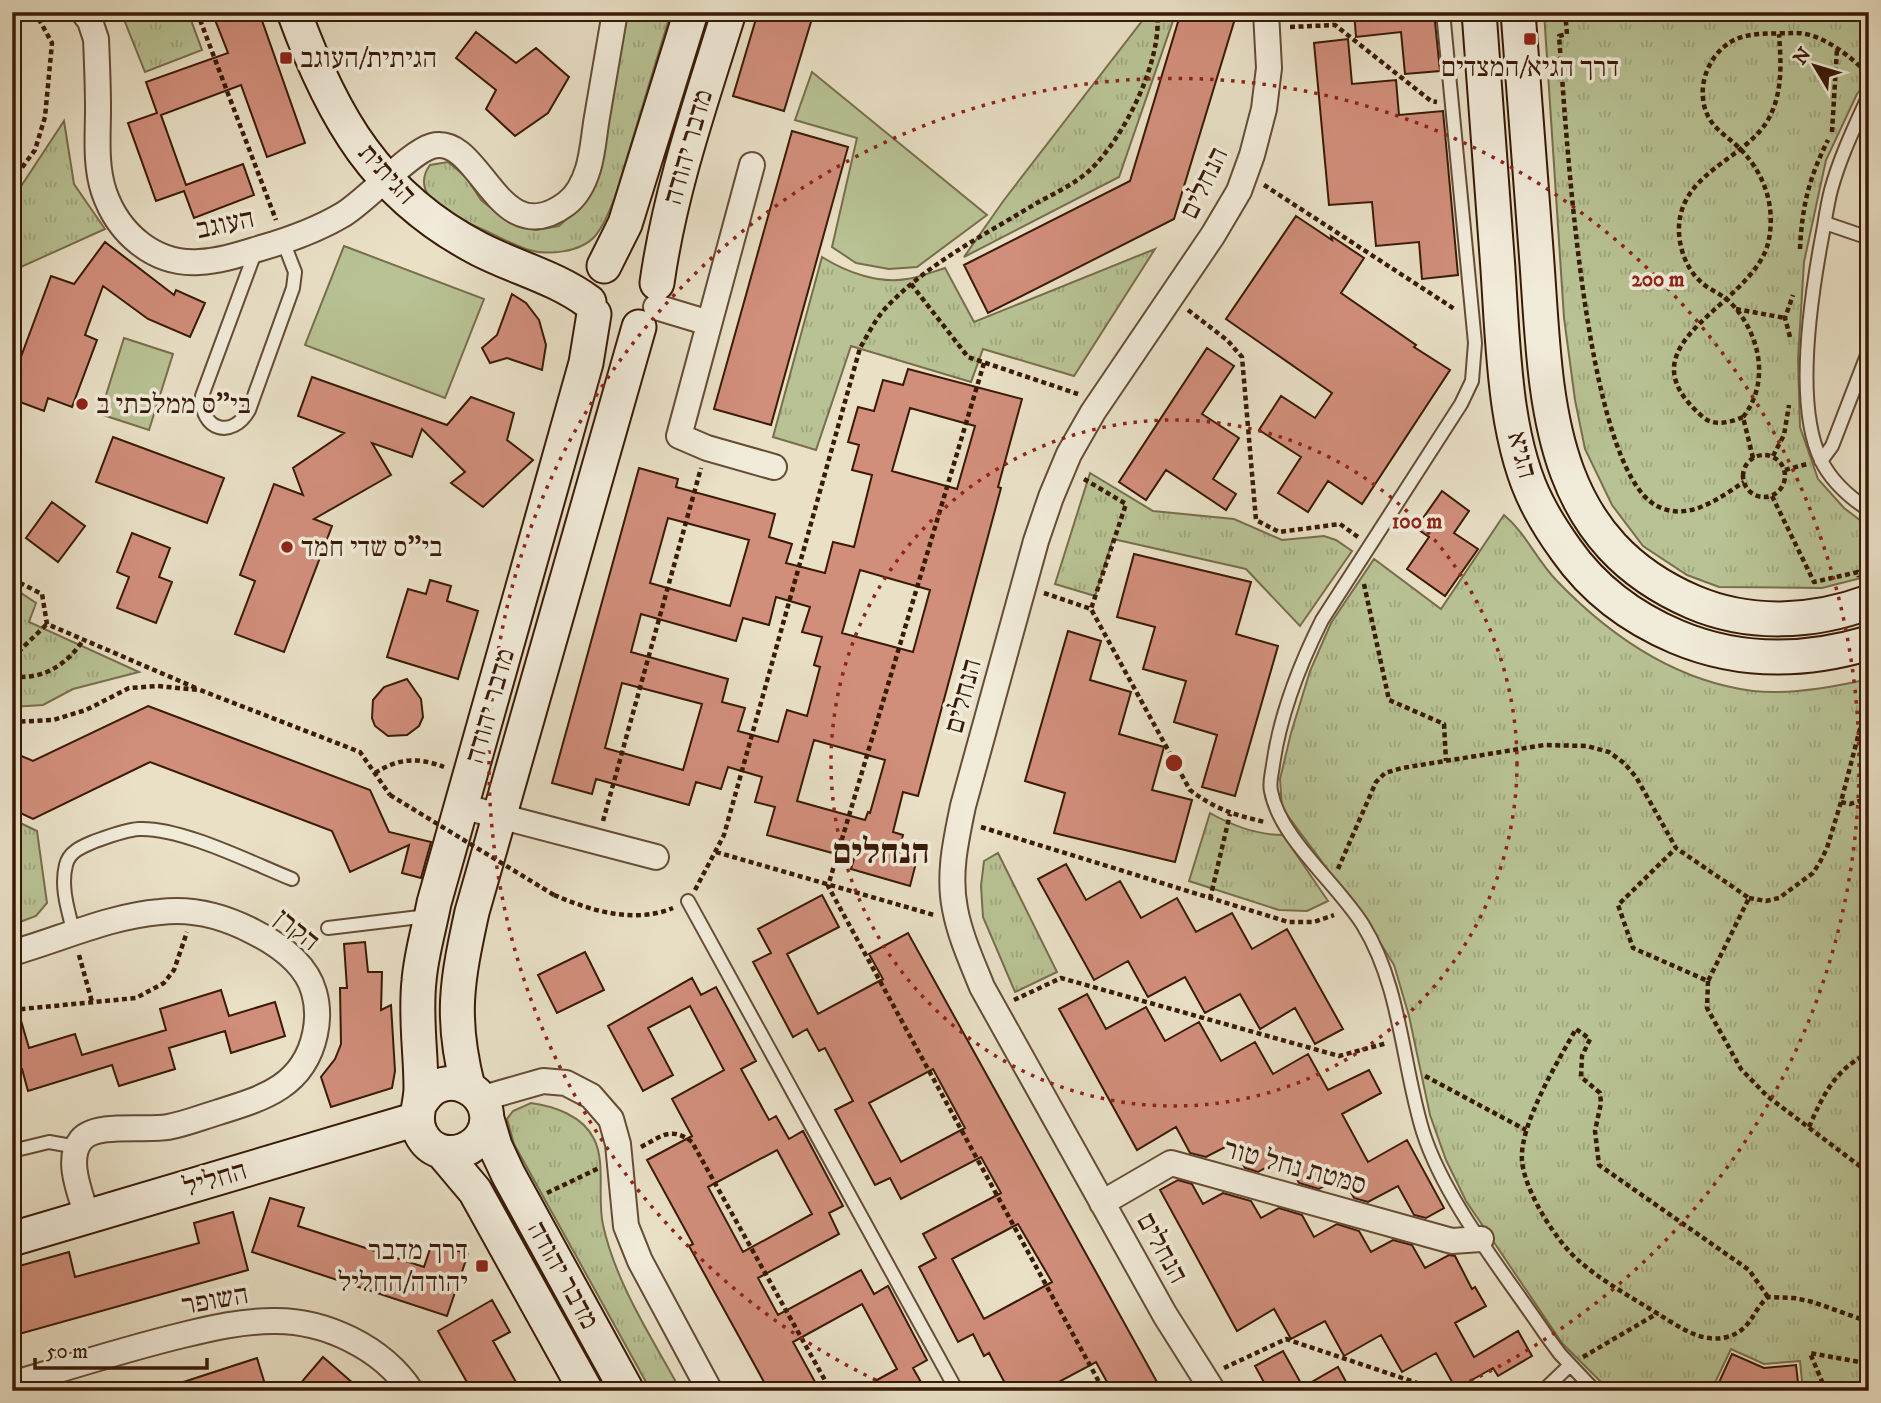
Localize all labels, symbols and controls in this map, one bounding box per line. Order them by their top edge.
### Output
marker: דרך הגיא/המצדים [1522,31,1538,47]
north arrow [1780,32,1850,102]
place label: הגיתית/העוגב [300,41,437,76]
text: N [1789,43,1817,70]
marker: הגיתית/העוגב [278,50,294,66]
place label: דרך הגיא/המצדים [1441,50,1619,85]
street label: מדבר יהודה [655,85,721,209]
street label: הגיתית [350,136,424,212]
street label: הנחלים [1172,141,1236,225]
street label: העוגב [193,201,257,247]
text: 200 m [1631,267,1685,293]
place label: בי"ס ממלכתי ב [96,387,251,422]
marker: בי"ס ממלכתי ב [74,396,90,412]
street label: הגיא [1499,428,1545,482]
text: 100 m [1392,509,1442,535]
place label: בי"ס שדי חמד [301,530,443,565]
marker: בי"ס שדי חמד [279,539,295,555]
street label: מדבר יהודה [457,644,523,768]
street label: הנחלים [936,655,990,737]
centre of rings [1162,751,1186,775]
district label: הנחלים [832,831,930,875]
street label: הקרן [267,901,327,959]
street label: סמטת נחל טור [1220,1131,1370,1203]
street label: החליל [179,1153,251,1205]
street label: הנחלים [1128,1206,1196,1290]
street label: מדבר יהודה [519,1215,607,1335]
place label: דרך מדבר יהודה/החליל [338,1233,468,1300]
marker: דרך מדבר יהודה/החליל [474,1258,490,1274]
street label: השופר [179,1277,251,1323]
scale bar [35,1326,206,1370]
text: 50 m [46,1339,88,1365]

